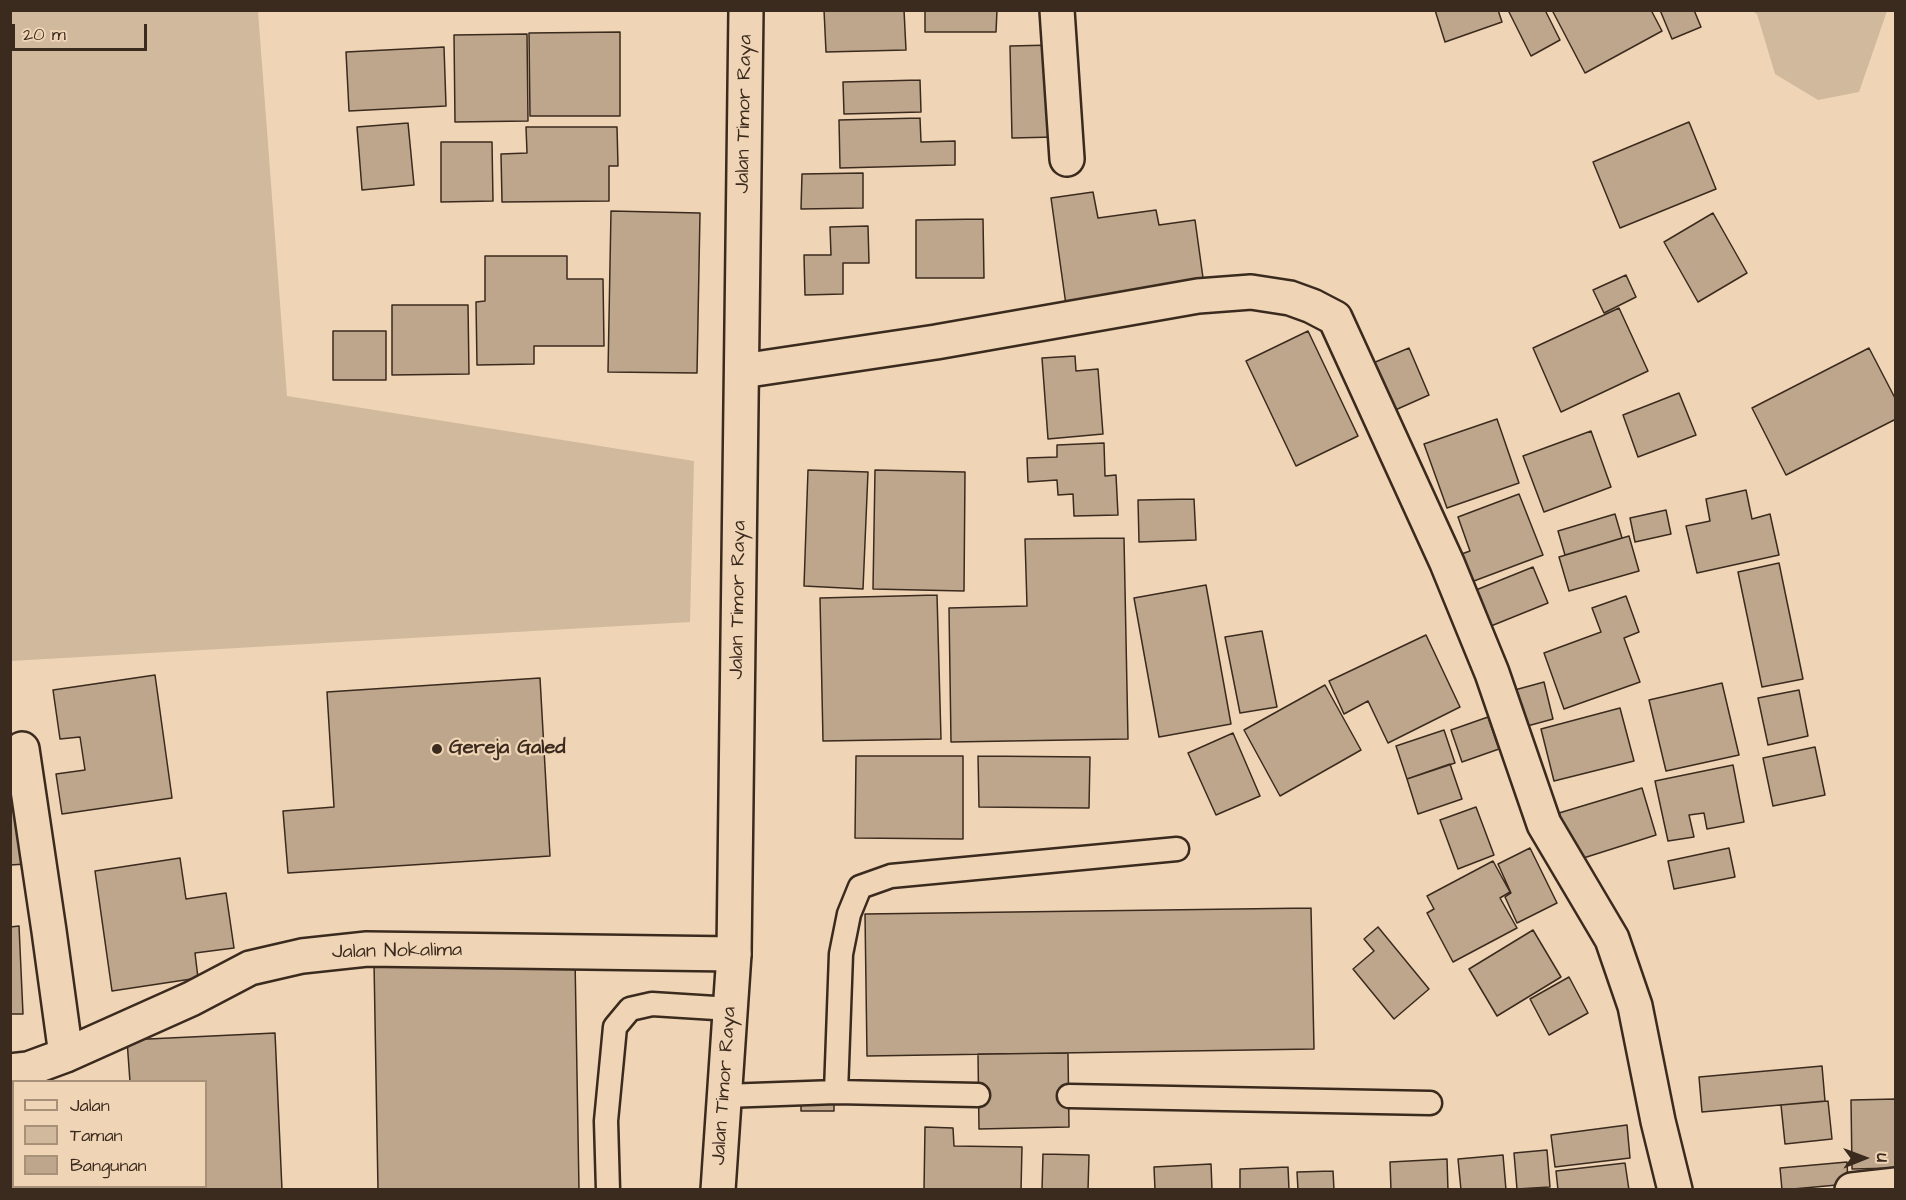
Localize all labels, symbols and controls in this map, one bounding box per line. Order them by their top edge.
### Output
scale bar [15,12,150,50]
text: 20 m [23,22,66,47]
street label: Jalan Timor Raya [732,34,758,194]
street label: Jalan Timor Raya [726,520,752,680]
place label: Gereja Galed [449,737,566,761]
marker: Gereja Galed [430,742,444,756]
street label: Jalan Nokalima [332,939,462,965]
street label: Jalan Timor Raya [707,1006,743,1166]
legend [12,1080,207,1188]
text: Jalan [70,1093,110,1118]
text: Taman [70,1123,123,1148]
north arrow [1834,1128,1894,1188]
text: Bangunan [70,1153,147,1178]
text: U [1871,1153,1893,1162]

